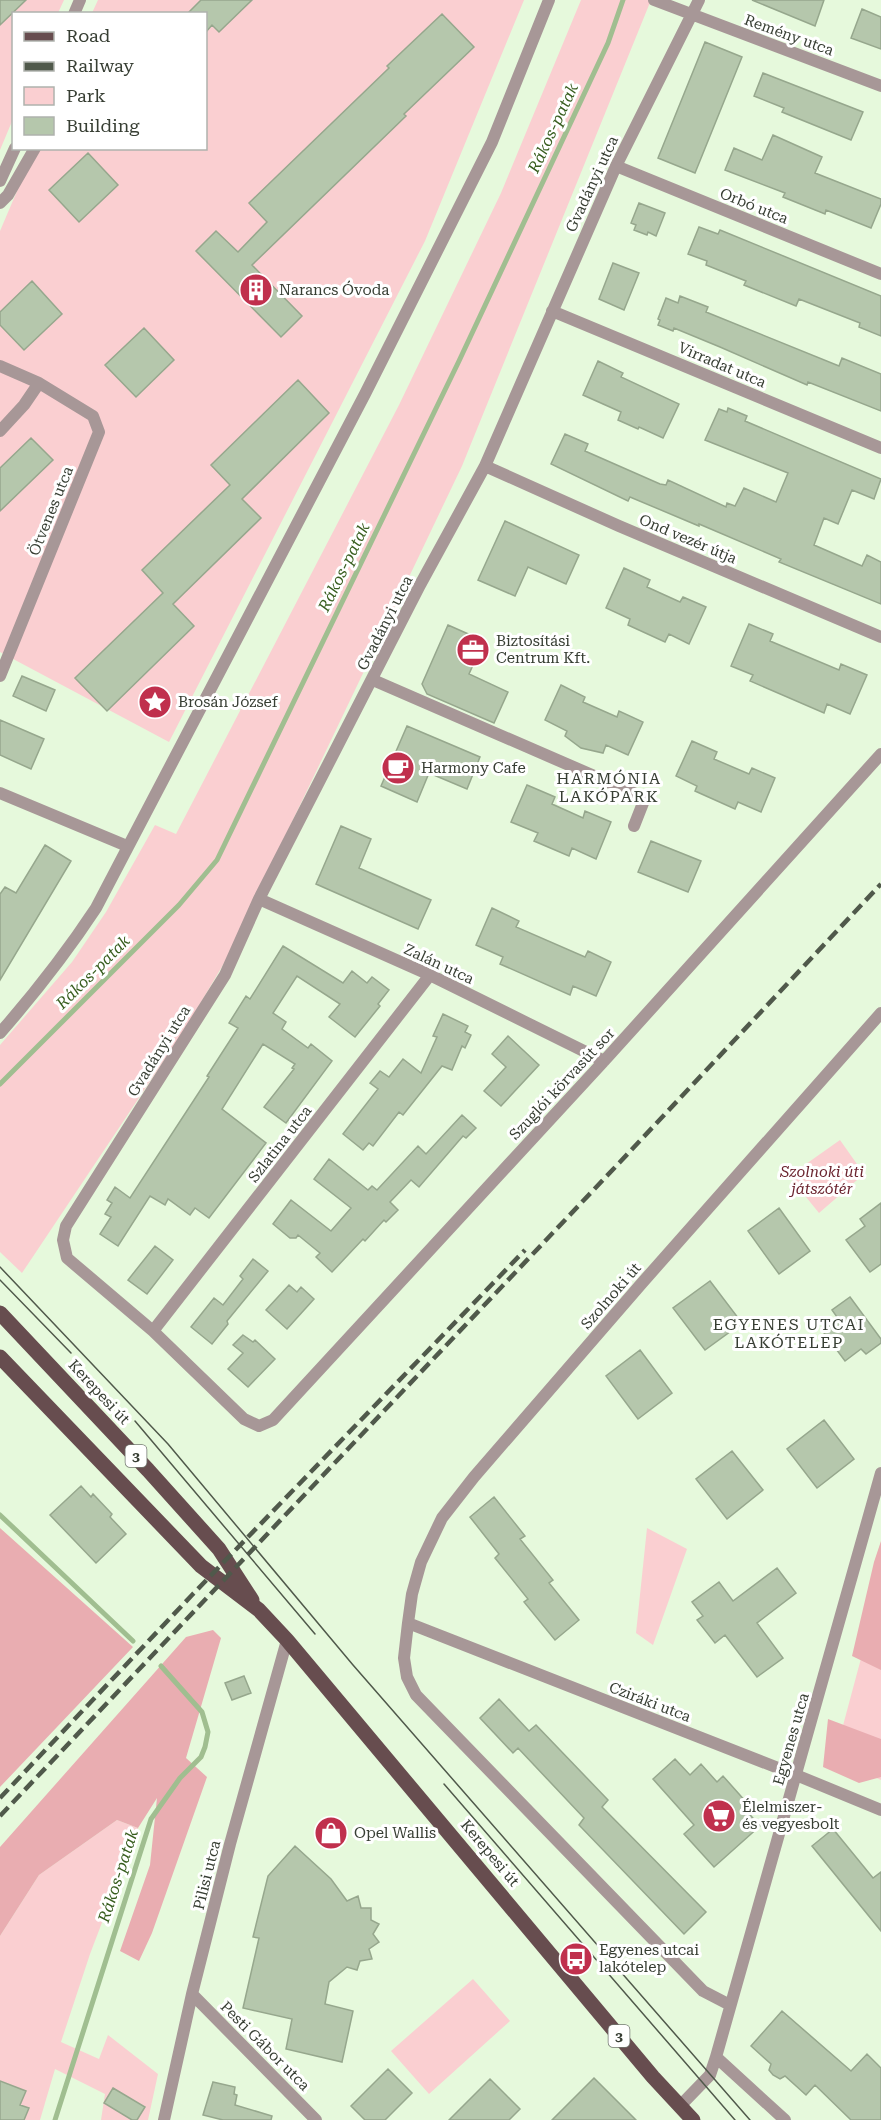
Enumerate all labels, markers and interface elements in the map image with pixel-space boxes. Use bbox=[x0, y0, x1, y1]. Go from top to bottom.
street label: Remény utca bbox=[742, 10, 836, 60]
legend bbox=[12, 12, 207, 150]
text: Road bbox=[66, 25, 111, 46]
text: Railway bbox=[66, 55, 134, 76]
water label: Rákos-patak bbox=[524, 80, 582, 177]
text: Park bbox=[66, 85, 106, 106]
text: Building bbox=[66, 115, 140, 136]
street label: Gvadányi utca bbox=[562, 133, 622, 235]
street label: Orbó utca bbox=[717, 184, 791, 228]
building icon: Narancs Óvoda bbox=[238, 272, 274, 308]
place label: Narancs Óvoda bbox=[279, 280, 389, 299]
street label: Virradat utca bbox=[675, 338, 769, 392]
street label: Ötvenes utca bbox=[25, 464, 77, 558]
street label: Ond vezér útja bbox=[636, 510, 740, 568]
water label: Rákos-patak bbox=[314, 519, 374, 615]
street label: Gvadányi utca bbox=[353, 573, 417, 673]
office icon: Biztosítási Centrum Kft. bbox=[455, 632, 491, 668]
place label: Biztosítási Centrum Kft. bbox=[496, 632, 590, 667]
place icon: Brosán József bbox=[137, 684, 173, 720]
place label: Brosán József bbox=[178, 693, 279, 711]
cafe icon: Harmony Cafe bbox=[380, 750, 416, 786]
place label: Harmony Cafe bbox=[421, 759, 526, 777]
district label: HARMÓNIA LAKÓPARK bbox=[556, 769, 662, 806]
water label: Rákos-patak bbox=[51, 931, 134, 1014]
street label: Zalán utca bbox=[401, 940, 477, 988]
street label: Gvadányi utca bbox=[124, 1002, 194, 1100]
street label: Szuglói körvasút sor bbox=[506, 1024, 618, 1144]
street label: Szlatina utca bbox=[244, 1102, 316, 1186]
park label: Szolnoki úti játszótér bbox=[779, 1163, 864, 1198]
street label: Szolnoki út bbox=[577, 1259, 645, 1333]
district label: EGYENES UTCAI LAKÓTELEP bbox=[713, 1315, 865, 1352]
street label: Kerepesi út bbox=[65, 1356, 134, 1428]
road number: 3 bbox=[126, 1445, 146, 1467]
street label: Cziráki utca bbox=[607, 1678, 693, 1726]
street label: Egyenes utca bbox=[769, 1691, 813, 1787]
supermarket icon: Élelmiszer- és vegyesbolt bbox=[701, 1798, 737, 1834]
place label: Élelmiszer- és vegyesbolt bbox=[742, 1798, 840, 1833]
shop icon: Opel Wallis bbox=[313, 1815, 349, 1851]
street label: Kerepesi út bbox=[457, 1816, 523, 1890]
place label: Opel Wallis bbox=[354, 1824, 436, 1842]
water label: Rákos-patak bbox=[94, 1827, 142, 1926]
street label: Pilisi utca bbox=[190, 1838, 224, 1912]
bus stop icon: Egyenes utcai lakótelep bbox=[558, 1941, 594, 1977]
place label: Egyenes utcai lakótelep bbox=[599, 1941, 699, 1976]
street label: Pesti Gábor utca bbox=[217, 1998, 313, 2094]
road number: 3 bbox=[608, 2025, 630, 2047]

